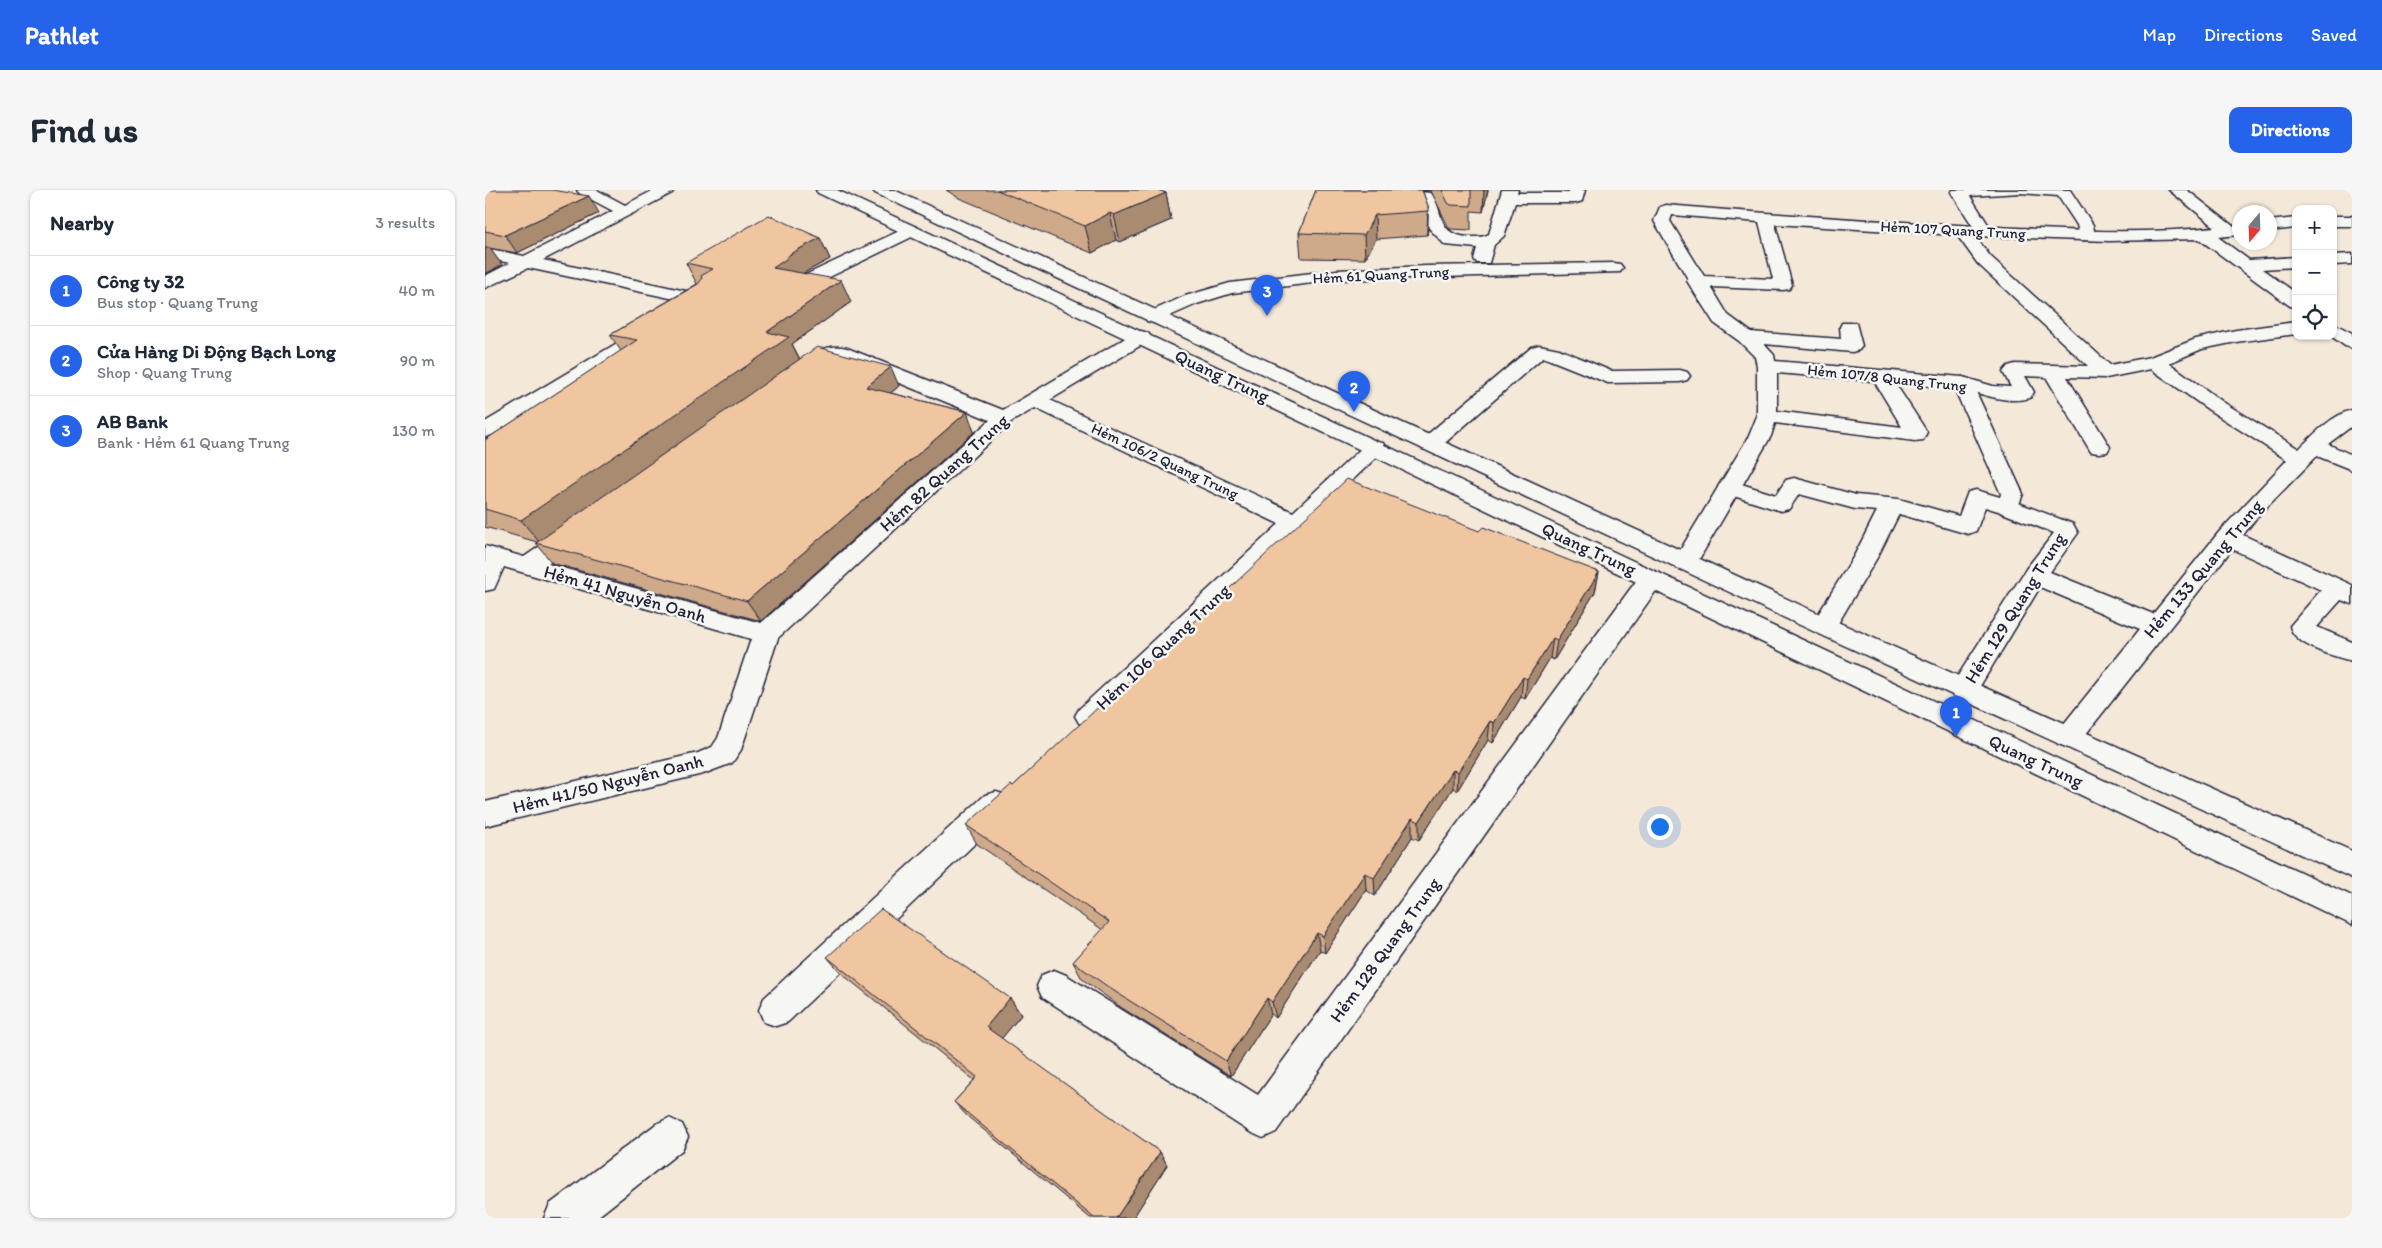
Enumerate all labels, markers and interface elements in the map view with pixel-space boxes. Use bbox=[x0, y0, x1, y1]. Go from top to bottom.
text: Pathlet bbox=[25, 21, 99, 50]
text: Map bbox=[2143, 24, 2176, 46]
text: Directions bbox=[2204, 24, 2283, 46]
text: Saved bbox=[2311, 24, 2357, 46]
button: Directions bbox=[2229, 107, 2352, 153]
text: Find us bbox=[30, 109, 138, 151]
north arrow bbox=[2232, 205, 2277, 250]
map controls bbox=[2292, 205, 2337, 340]
button: + bbox=[2292, 205, 2337, 250]
text: Nearby bbox=[50, 210, 114, 235]
text: 3 results bbox=[375, 213, 435, 232]
street label: Hẻm 107 Quang Trung bbox=[1880, 217, 2026, 243]
button: − bbox=[2292, 250, 2337, 295]
street label: Hẻm 61 Quang Trung bbox=[1312, 262, 1450, 288]
text: Công ty 32 bbox=[97, 270, 184, 293]
pin: 3 bbox=[1251, 275, 1283, 316]
text: 1 bbox=[62, 281, 70, 300]
text: 40 m bbox=[398, 281, 435, 300]
text: Bus stop · Quang Trung bbox=[97, 293, 258, 312]
button: locate bbox=[2292, 295, 2337, 340]
text: Cửa Hàng Di Động Bạch Long bbox=[97, 340, 336, 363]
street label: Quang Trung bbox=[1171, 345, 1274, 408]
text: 2 bbox=[62, 351, 70, 370]
text: 90 m bbox=[400, 351, 435, 370]
street label: Hẻm 107/8 Quang Trung bbox=[1807, 361, 1968, 395]
text: Shop · Quang Trung bbox=[97, 363, 232, 382]
pin: 2 bbox=[1338, 371, 1370, 412]
street label: Hẻm 82 Quang Trung bbox=[875, 409, 1013, 537]
text: AB Bank bbox=[97, 410, 168, 433]
street label: Hẻm 106/2 Quang Trung bbox=[1089, 419, 1242, 503]
text: 3 bbox=[62, 421, 70, 440]
text: 130 m bbox=[392, 421, 435, 440]
text: Bank · Hẻm 61 Quang Trung bbox=[97, 433, 290, 452]
street label: Hẻm 133 Quang Trung bbox=[2139, 495, 2268, 643]
street label: Quang Trung bbox=[1538, 518, 1641, 581]
street label: Hẻm 129 Quang Trung bbox=[1960, 528, 2071, 687]
street label: Hẻm 41 Nguyễn Oanh bbox=[541, 560, 709, 628]
street label: Hẻm 106 Quang Trung bbox=[1091, 579, 1235, 715]
pin: 1 bbox=[1940, 696, 1972, 737]
street label: Quang Trung bbox=[1985, 730, 2088, 793]
street label: Hẻm 41/50 Nguyễn Oanh bbox=[510, 750, 706, 818]
your location bbox=[1647, 814, 1673, 840]
street label: Hẻm 128 Quang Trung bbox=[1325, 873, 1445, 1027]

